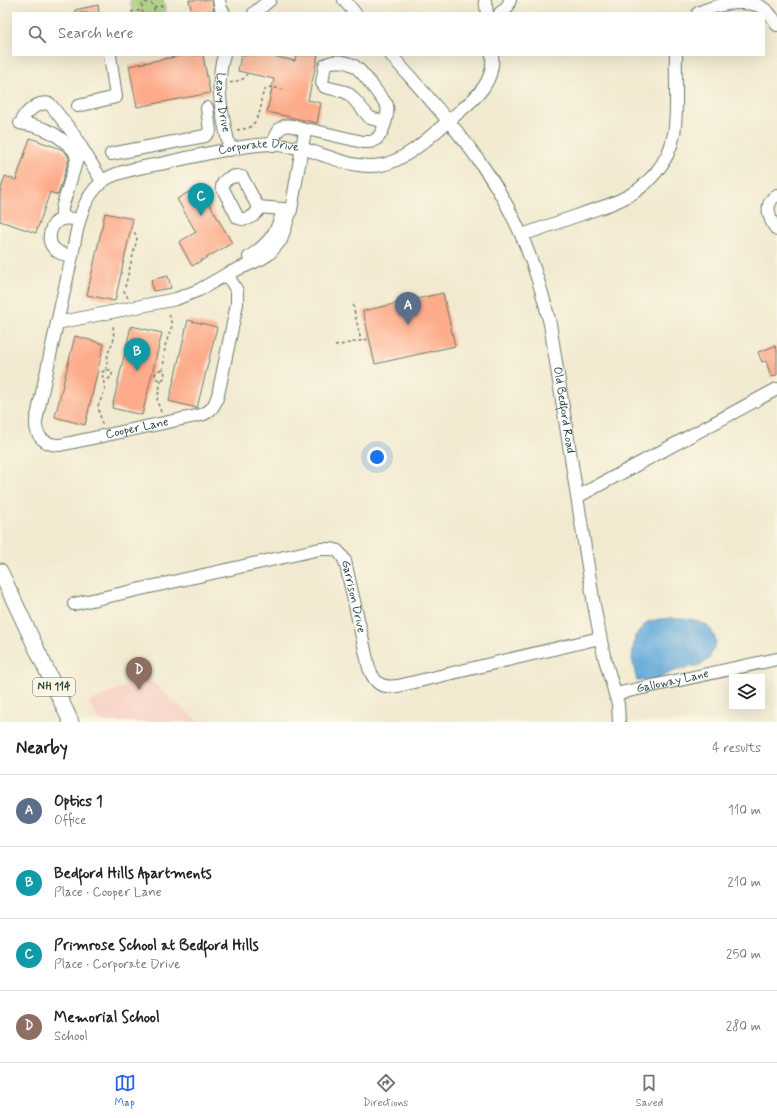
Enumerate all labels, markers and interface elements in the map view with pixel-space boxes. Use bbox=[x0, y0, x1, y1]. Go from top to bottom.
search box bbox=[12, 12, 765, 56]
icon: search bbox=[26, 23, 48, 45]
text: Search here bbox=[58, 24, 134, 44]
street label: Leavy Drive bbox=[212, 72, 234, 134]
street label: Corporate Drive bbox=[217, 136, 301, 159]
pin: C bbox=[188, 183, 214, 216]
pin: A bbox=[395, 292, 421, 325]
pin: B bbox=[124, 338, 150, 371]
street label: Old Bedford Road bbox=[549, 366, 578, 455]
street label: Cooper Lane bbox=[104, 414, 170, 443]
your location bbox=[367, 447, 387, 467]
street label: Garrison Drive bbox=[337, 559, 369, 635]
pin: D bbox=[126, 657, 152, 690]
street label: Galloway Lane bbox=[635, 666, 710, 697]
map controls bbox=[729, 674, 765, 710]
button: layers bbox=[729, 674, 765, 710]
road number: NH 114 bbox=[33, 678, 75, 696]
text: Nearby bbox=[16, 737, 68, 759]
text: 4 results bbox=[712, 740, 761, 757]
text: Optics 1 bbox=[54, 792, 103, 812]
text: A bbox=[25, 802, 33, 819]
text: 110 m bbox=[728, 802, 761, 819]
text: Office bbox=[54, 812, 86, 829]
text: Bedford Hills Apartments bbox=[54, 864, 212, 884]
text: B bbox=[25, 874, 33, 891]
text: 210 m bbox=[727, 874, 761, 891]
text: Place · Cooper Lane bbox=[54, 884, 162, 901]
text: Primrose School at Bedford Hills bbox=[54, 936, 259, 956]
text: C bbox=[24, 946, 34, 963]
text: 250 m bbox=[726, 946, 761, 963]
text: Place · Corporate Drive bbox=[54, 956, 180, 973]
text: Memorial School bbox=[54, 1008, 160, 1028]
text: D bbox=[25, 1018, 33, 1035]
text: 280 m bbox=[726, 1018, 761, 1035]
text: School bbox=[54, 1028, 88, 1045]
tab: Map bbox=[114, 1072, 136, 1110]
tab: Directions bbox=[363, 1072, 408, 1110]
tab: Saved bbox=[636, 1072, 663, 1110]

